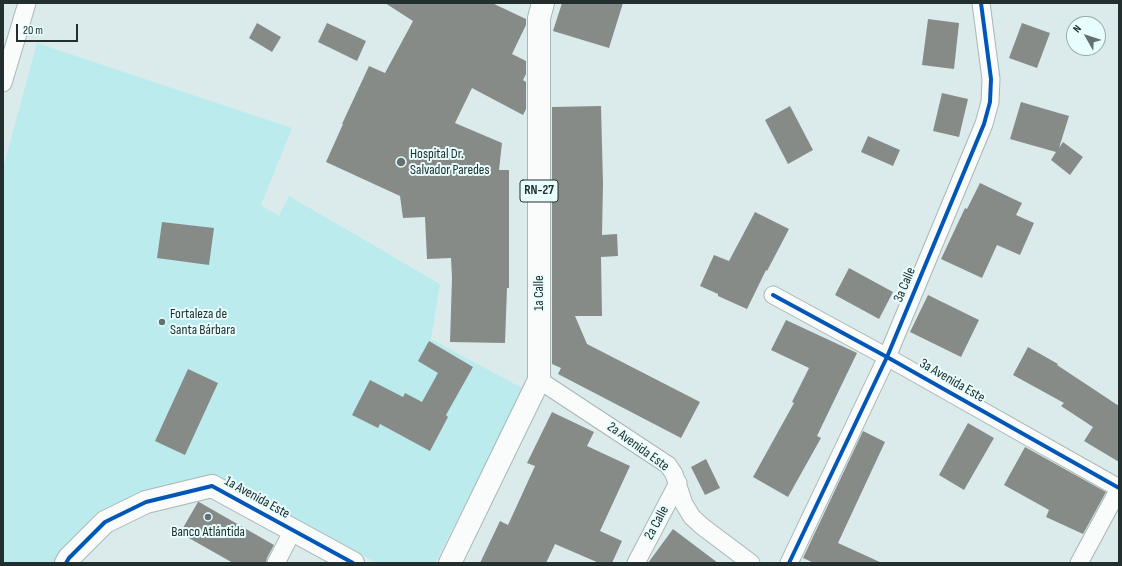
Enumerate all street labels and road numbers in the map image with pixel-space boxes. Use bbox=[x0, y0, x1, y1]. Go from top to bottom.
road number: RN-27 bbox=[520, 180, 558, 202]
street label: 3a Calle bbox=[890, 265, 920, 305]
street label: 1a Calle bbox=[531, 275, 547, 311]
street label: 3a Avenida Este bbox=[916, 356, 988, 406]
street label: 2a Avenida Este bbox=[604, 419, 672, 475]
street label: 1a Avenida Este bbox=[221, 473, 293, 523]
street label: 2a Calle bbox=[641, 503, 673, 543]

